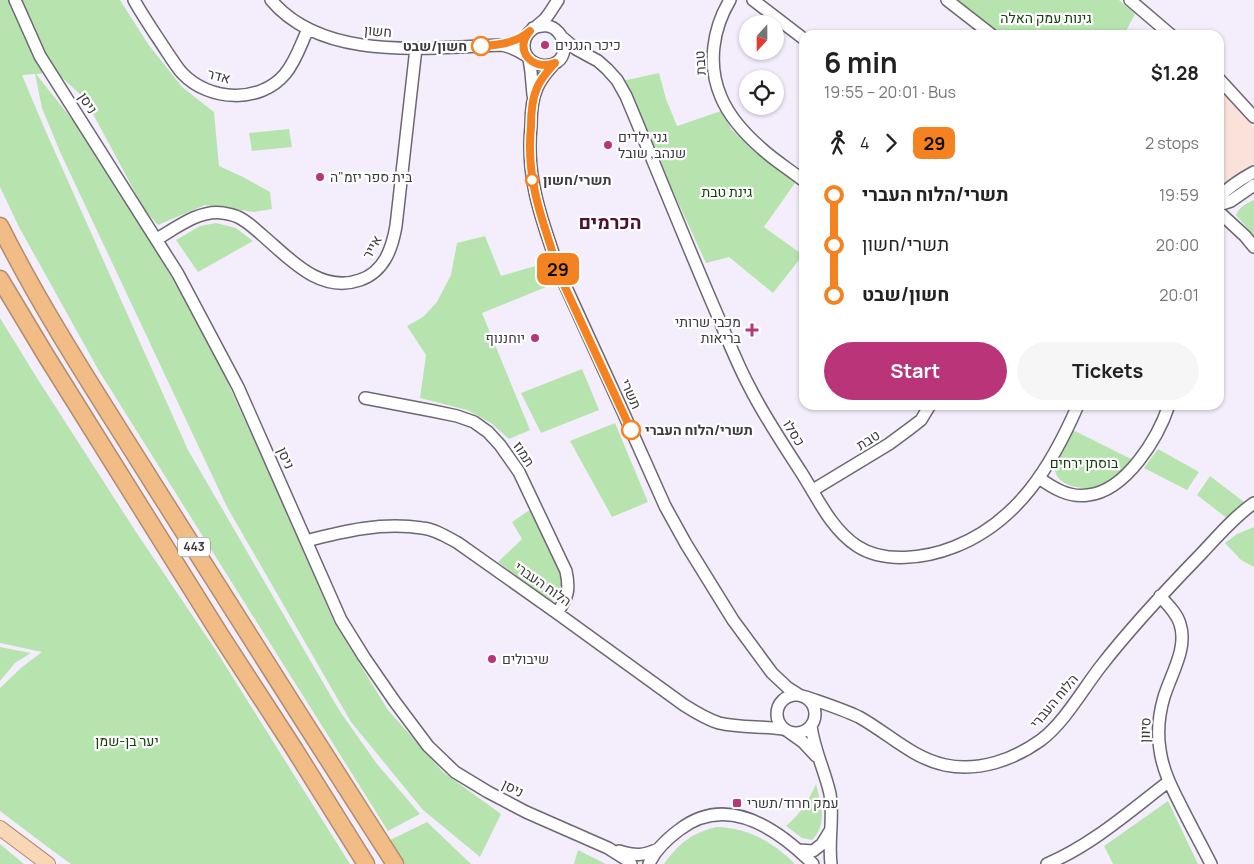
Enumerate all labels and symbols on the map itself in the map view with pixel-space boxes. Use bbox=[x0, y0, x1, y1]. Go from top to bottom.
park label: גינות עמק האלה bbox=[1000, 8, 1092, 27]
north arrow bbox=[739, 15, 784, 60]
street label: חשון bbox=[363, 20, 393, 41]
place label: כיכר הנגנים bbox=[555, 35, 621, 54]
place label: חשון/שבט bbox=[403, 36, 467, 55]
marker: חשון/שבט bbox=[471, 36, 491, 56]
marker: כיכר הנגנים bbox=[539, 39, 551, 51]
street label: טבת bbox=[689, 50, 710, 76]
street label: אדר bbox=[206, 63, 233, 88]
street label: ניסן bbox=[74, 88, 102, 117]
place label: גני ילדים שנהב, שובל bbox=[618, 127, 686, 162]
marker: גני ילדים שנהב, שובל bbox=[602, 139, 614, 151]
place label: בית ספר יזמ"ה bbox=[330, 167, 413, 186]
place label: תשרי/חשון bbox=[543, 170, 612, 189]
marker: בית ספר יזמ"ה bbox=[314, 171, 326, 183]
marker: תשרי/חשון bbox=[525, 173, 539, 187]
park label: גינת טבת bbox=[701, 182, 753, 201]
district label: הכרמים bbox=[578, 209, 642, 235]
street label: אייר bbox=[357, 232, 386, 262]
line badge: 29 bbox=[536, 253, 580, 285]
place label: מכבי שרותי בריאות bbox=[675, 312, 742, 347]
marker: מכבי שרותי בריאות bbox=[745, 323, 759, 337]
place label: יוחננוף bbox=[486, 328, 525, 347]
marker: יוחננוף bbox=[529, 332, 541, 344]
street label: תשרי bbox=[616, 376, 646, 412]
street label: כסלו bbox=[779, 416, 810, 450]
marker: תשרי/הלוח העברי bbox=[621, 420, 641, 440]
place label: תשרי/הלוח העברי bbox=[645, 420, 753, 439]
street label: טבת bbox=[852, 425, 883, 454]
street label: תמוז bbox=[509, 437, 540, 470]
street label: ניסן bbox=[273, 444, 300, 472]
park label: בוסתן ירחים bbox=[1050, 453, 1119, 472]
road number: 443 bbox=[178, 538, 210, 556]
street label: הלוח העברי bbox=[511, 557, 576, 610]
place label: שיבולים bbox=[502, 649, 549, 668]
marker: שיבולים bbox=[486, 653, 498, 665]
street label: הלוח העברי bbox=[1025, 669, 1082, 732]
street label: סיוון bbox=[1135, 717, 1154, 743]
park label: יער בן-שמן bbox=[95, 731, 159, 750]
street label: ניסן bbox=[499, 774, 527, 801]
place label: עמק חרוד/תשרי bbox=[747, 793, 839, 812]
marker: עמק חרוד/תשרי bbox=[731, 797, 743, 809]

